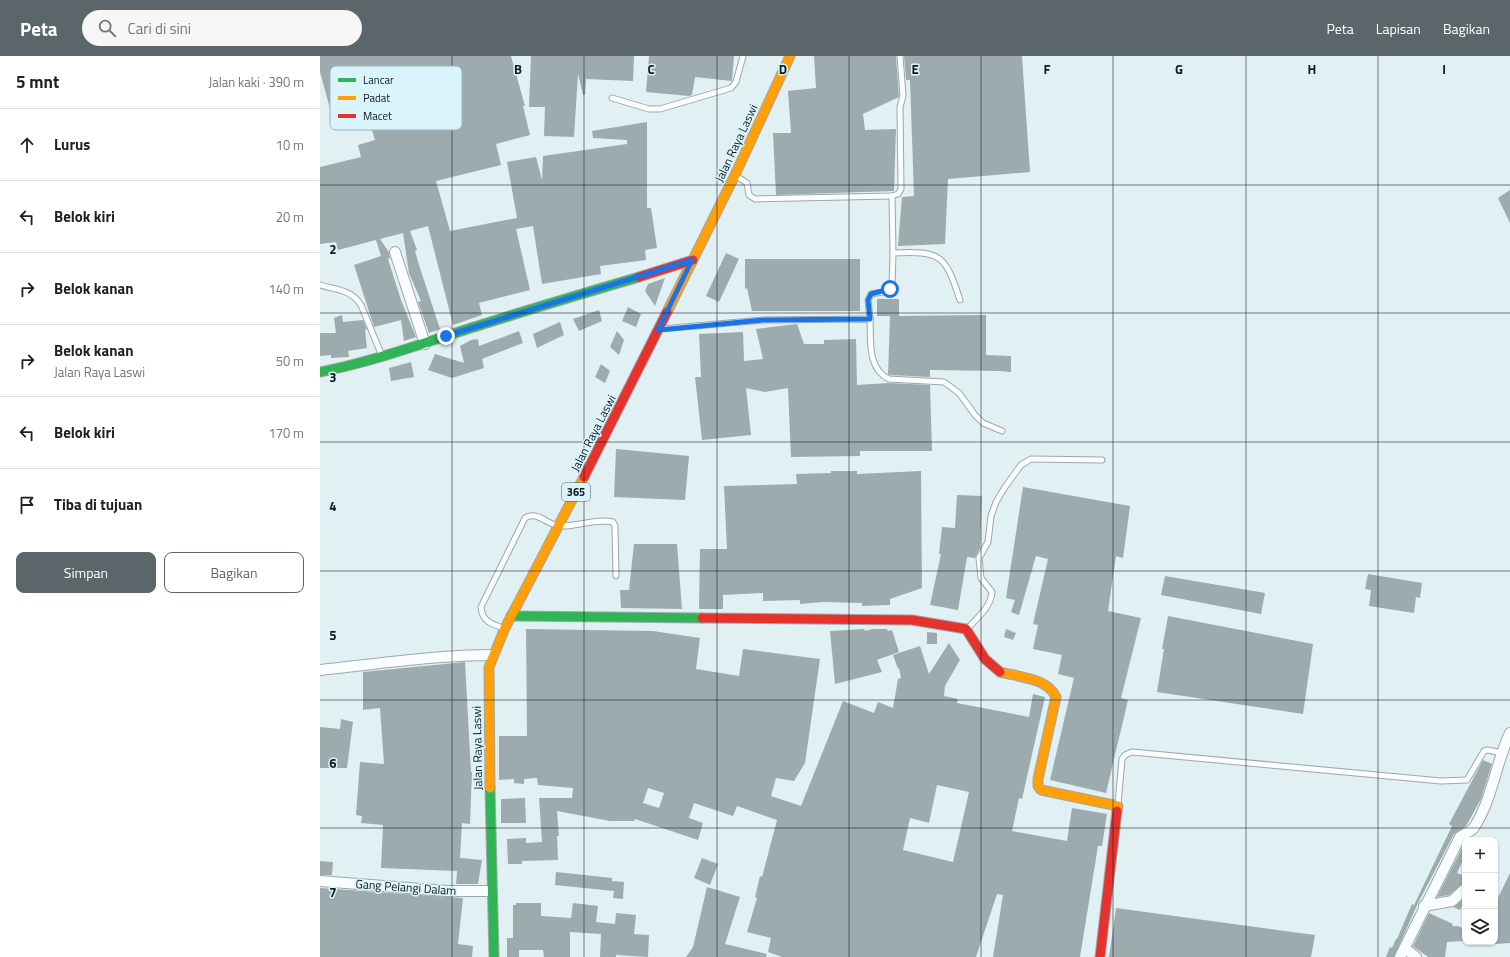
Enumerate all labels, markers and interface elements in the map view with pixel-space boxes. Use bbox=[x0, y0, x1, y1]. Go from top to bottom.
search box bbox=[82, 10, 362, 46]
text: Peta bbox=[20, 14, 58, 43]
icon: search bbox=[96, 17, 118, 39]
text: Cari di sini bbox=[128, 17, 191, 40]
text: Peta bbox=[1326, 18, 1354, 39]
text: Lapisan bbox=[1376, 18, 1421, 39]
text: Bagikan bbox=[1443, 18, 1490, 39]
text: B bbox=[514, 59, 522, 79]
text: C bbox=[647, 59, 655, 79]
text: D bbox=[779, 59, 787, 79]
text: E bbox=[911, 59, 919, 79]
text: F bbox=[1044, 59, 1051, 79]
text: G bbox=[1175, 59, 1183, 79]
text: H bbox=[1308, 59, 1316, 79]
text: I bbox=[1442, 59, 1446, 79]
legend bbox=[330, 66, 462, 130]
text: 5 mnt bbox=[16, 69, 59, 95]
text: Jalan kaki · 390 m bbox=[208, 72, 304, 92]
text: Lancar bbox=[363, 72, 394, 88]
text: Padat bbox=[363, 90, 390, 106]
street label: Jalan Raya Laswi bbox=[710, 101, 762, 185]
text: Macet bbox=[363, 108, 392, 124]
text: Lurus bbox=[54, 133, 90, 156]
icon: ahead bbox=[16, 134, 38, 156]
text: 10 m bbox=[276, 135, 304, 155]
text: Belok kiri bbox=[54, 205, 115, 228]
icon: left bbox=[16, 206, 38, 228]
text: 20 m bbox=[276, 207, 304, 227]
text: 2 bbox=[329, 239, 337, 259]
text: Belok kanan bbox=[54, 277, 134, 300]
icon: right bbox=[16, 278, 38, 300]
text: 140 m bbox=[268, 279, 304, 299]
route start bbox=[881, 280, 899, 298]
route end bbox=[437, 327, 455, 345]
text: Belok kanan bbox=[54, 339, 134, 362]
icon: right bbox=[16, 350, 38, 372]
text: 50 m bbox=[276, 351, 304, 371]
text: Jalan Raya Laswi bbox=[54, 362, 145, 382]
text: 3 bbox=[329, 367, 337, 387]
street label: Jalan Raya Laswi bbox=[565, 391, 621, 475]
text: Belok kiri bbox=[54, 421, 115, 444]
icon: left bbox=[16, 422, 38, 444]
text: 170 m bbox=[268, 423, 304, 443]
road number: 365 bbox=[562, 483, 590, 501]
text: Tiba di tujuan bbox=[54, 493, 142, 516]
icon: arrive bbox=[16, 494, 38, 516]
text: 4 bbox=[329, 496, 337, 516]
button: Simpan bbox=[16, 552, 156, 593]
button: Bagikan bbox=[164, 552, 304, 593]
text: 5 bbox=[329, 625, 337, 645]
street label: Jalan Raya Laswi bbox=[467, 706, 487, 790]
text: 6 bbox=[329, 753, 337, 773]
map controls bbox=[1462, 837, 1498, 945]
button: + bbox=[1462, 837, 1498, 873]
button: − bbox=[1462, 873, 1498, 909]
street label: Gang Pelangi Dalam bbox=[355, 874, 457, 900]
text: 7 bbox=[329, 882, 337, 902]
button: layers bbox=[1462, 909, 1498, 945]

